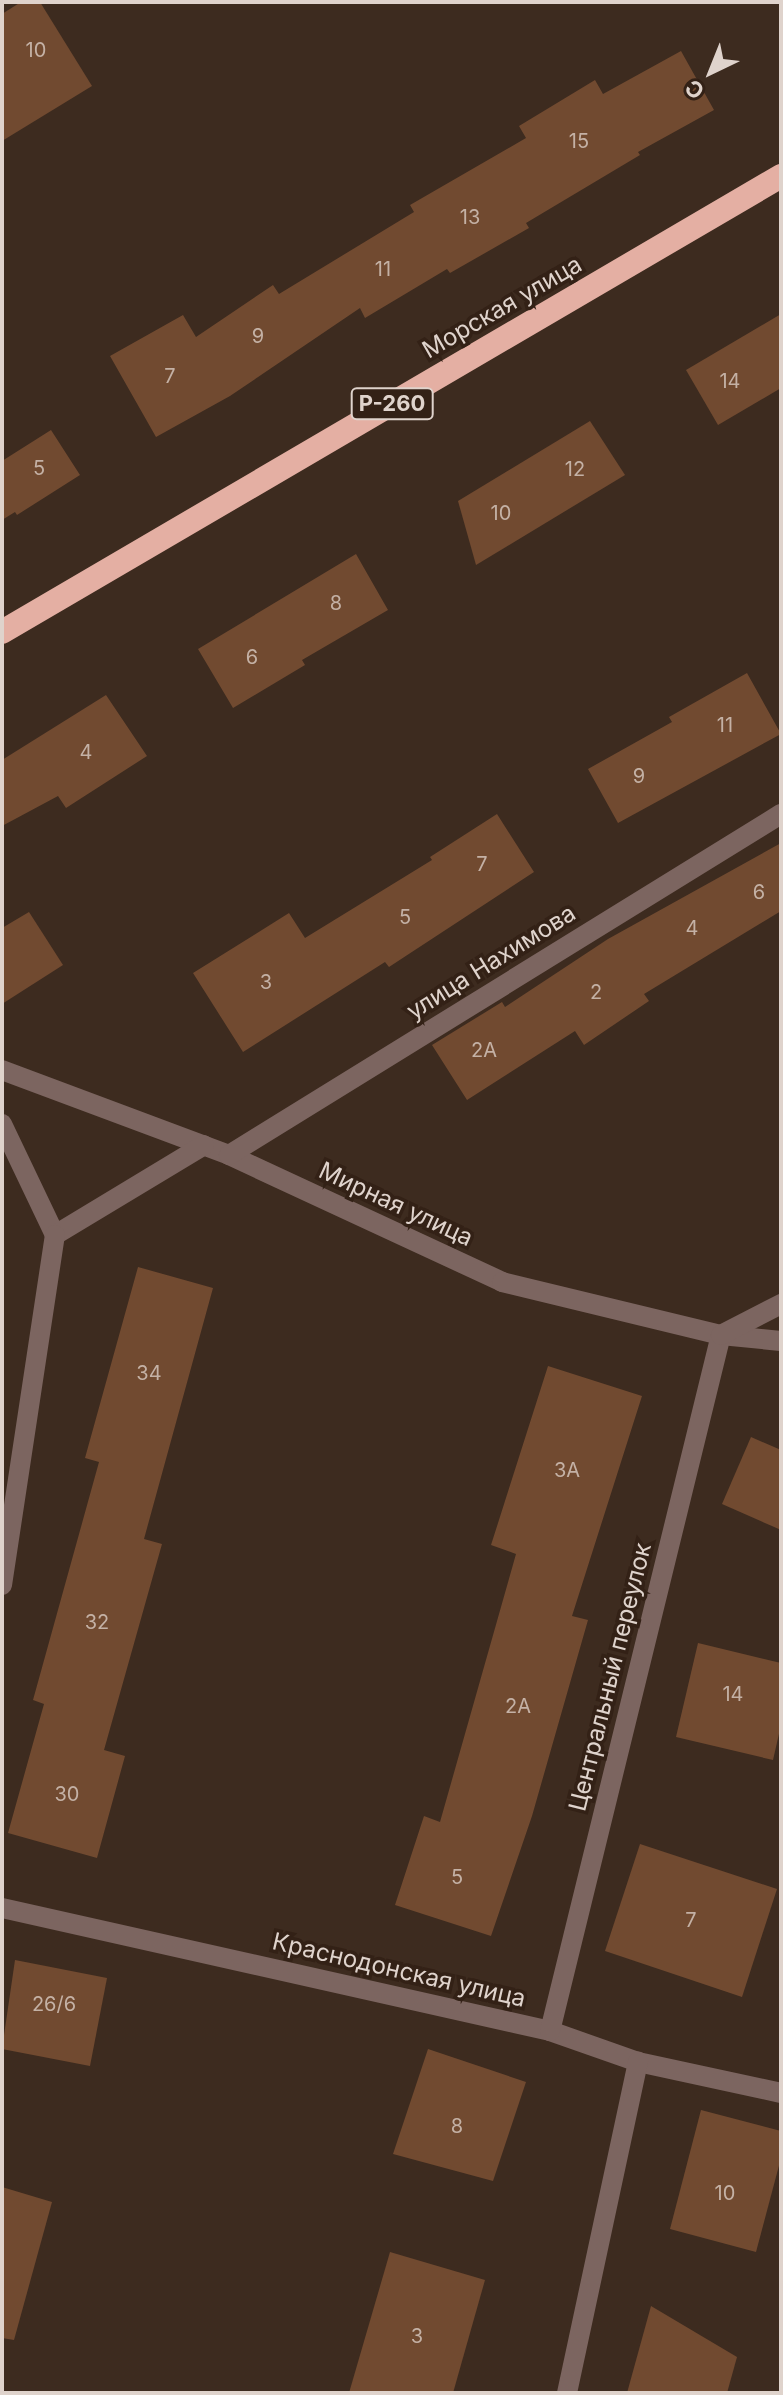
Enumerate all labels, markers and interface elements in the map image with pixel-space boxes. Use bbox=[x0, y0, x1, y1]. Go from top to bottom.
north arrow bbox=[671, 32, 751, 112]
house number: 10 bbox=[26, 38, 46, 62]
text: С bbox=[680, 74, 709, 105]
house number: 15 bbox=[569, 129, 589, 153]
house number: 13 bbox=[460, 205, 480, 229]
street label: Морская улица bbox=[417, 250, 587, 364]
house number: 11 bbox=[375, 257, 391, 281]
house number: 9 bbox=[252, 324, 264, 348]
house number: 7 bbox=[164, 364, 176, 388]
house number: 14 bbox=[719, 369, 741, 393]
road number: Р-260 bbox=[350, 386, 434, 422]
house number: 5 bbox=[33, 456, 45, 480]
house number: 12 bbox=[565, 457, 585, 481]
house number: 10 bbox=[491, 501, 511, 525]
house number: 8 bbox=[330, 591, 342, 615]
house number: 6 bbox=[246, 645, 258, 669]
house number: 11 bbox=[717, 713, 733, 737]
house number: 4 bbox=[80, 740, 92, 764]
house number: 9 bbox=[633, 764, 645, 788]
house number: 7 bbox=[476, 852, 488, 876]
house number: 6 bbox=[753, 880, 765, 904]
street label: улица Нахимова bbox=[401, 899, 581, 1025]
house number: 5 bbox=[399, 905, 411, 929]
house number: 4 bbox=[686, 916, 698, 940]
house number: 3 bbox=[260, 970, 272, 994]
house number: 2 bbox=[590, 980, 602, 1004]
house number: 2А bbox=[471, 1038, 497, 1062]
street label: Мирная улица bbox=[314, 1156, 478, 1252]
house number: 34 bbox=[136, 1361, 162, 1385]
house number: 3А bbox=[554, 1458, 580, 1482]
street label: Центральный переулок bbox=[563, 1540, 657, 1814]
house number: 32 bbox=[85, 1610, 109, 1634]
house number: 14 bbox=[722, 1682, 744, 1706]
house number: 2А bbox=[505, 1694, 531, 1718]
house number: 30 bbox=[55, 1782, 79, 1806]
house number: 5 bbox=[451, 1865, 463, 1889]
house number: 7 bbox=[685, 1908, 697, 1932]
street label: Краснодонская улица bbox=[270, 1927, 528, 2013]
house number: 26/6 bbox=[32, 1992, 76, 2016]
house number: 8 bbox=[451, 2114, 463, 2138]
house number: 10 bbox=[715, 2181, 735, 2205]
house number: 3 bbox=[411, 2324, 423, 2348]

